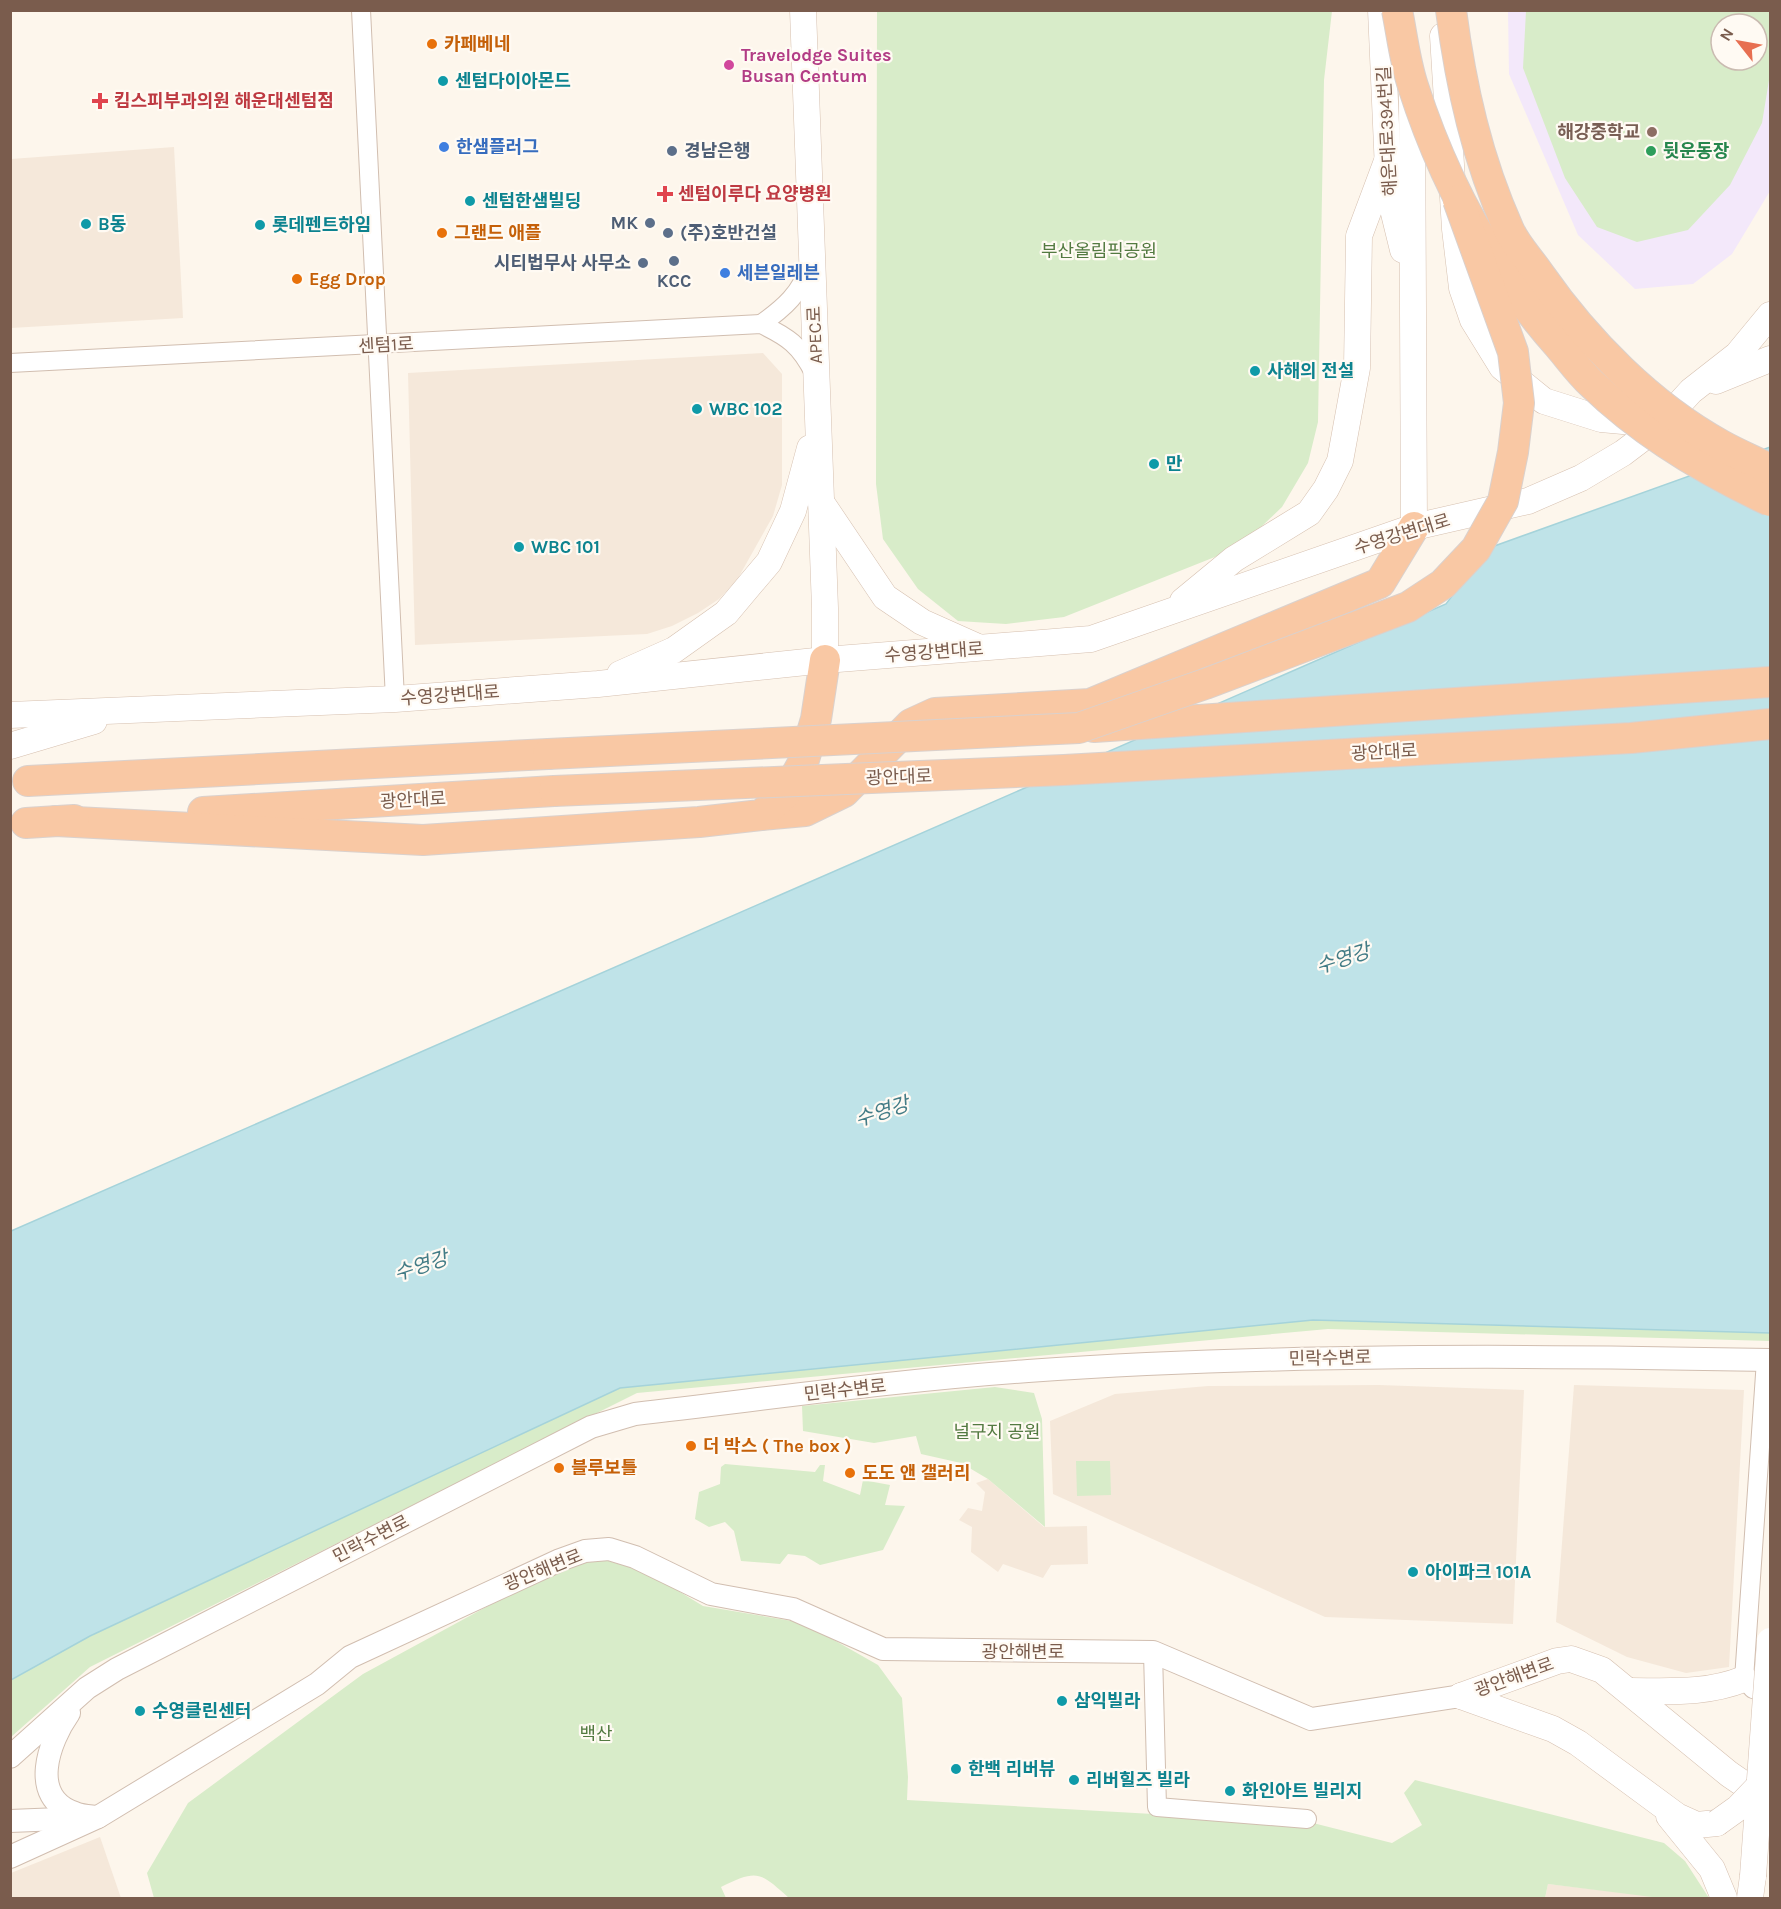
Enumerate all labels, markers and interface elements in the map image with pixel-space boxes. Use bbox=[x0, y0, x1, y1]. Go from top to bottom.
north arrow bbox=[1709, 12, 1769, 72]
text: N bbox=[1715, 25, 1738, 44]
place label: 카페베네 bbox=[444, 33, 510, 55]
marker: 카페베네 bbox=[425, 37, 439, 51]
place label: Travelodge Suites Busan Centum bbox=[741, 44, 892, 87]
marker: Travelodge Suites Busan Centum bbox=[722, 58, 736, 72]
street label: 해운대로394번길 bbox=[1373, 65, 1401, 197]
place label: 센텀다이아몬드 bbox=[455, 70, 571, 92]
marker: 센텀다이아몬드 bbox=[436, 74, 450, 88]
place label: 킴스피부과의원 해운대센텀점 bbox=[114, 90, 334, 112]
marker: 킴스피부과의원 해운대센텀점 bbox=[91, 92, 109, 110]
place label: 해강중학교 bbox=[1557, 121, 1640, 143]
marker: 해강중학교 bbox=[1645, 125, 1659, 139]
place label: 한샘플러그 bbox=[456, 136, 539, 158]
marker: 한샘플러그 bbox=[437, 140, 451, 154]
place label: 경남은행 bbox=[684, 140, 750, 162]
place label: 뒷운동장 bbox=[1663, 140, 1730, 162]
marker: 경남은행 bbox=[665, 144, 679, 158]
marker: 뒷운동장 bbox=[1644, 144, 1658, 158]
place label: 센텀이루다 요양병원 bbox=[678, 183, 832, 205]
marker: 센텀이루다 요양병원 bbox=[656, 185, 674, 203]
place label: 센텀한샘빌딩 bbox=[482, 190, 581, 212]
marker: 센텀한샘빌딩 bbox=[463, 194, 477, 208]
place label: MK bbox=[610, 212, 638, 234]
place label: B동 bbox=[98, 213, 126, 235]
place label: 롯데펜트하임 bbox=[272, 214, 371, 236]
marker: MK bbox=[643, 216, 657, 230]
marker: B동 bbox=[79, 217, 93, 231]
marker: 롯데펜트하임 bbox=[253, 218, 267, 232]
place label: 그랜드 애플 bbox=[454, 222, 541, 244]
place label: (주)호반건설 bbox=[680, 222, 777, 244]
marker: 그랜드 애플 bbox=[435, 226, 449, 240]
marker: (주)호반건설 bbox=[661, 226, 675, 240]
park label: 부산올림픽공원 bbox=[1041, 240, 1157, 262]
place label: 시티법무사 사무소 bbox=[494, 252, 631, 274]
marker: KCC bbox=[667, 254, 681, 268]
marker: 시티법무사 사무소 bbox=[636, 256, 650, 270]
place label: 세븐일레븐 bbox=[737, 262, 820, 284]
marker: 세븐일레븐 bbox=[718, 266, 732, 280]
place label: Egg Drop bbox=[309, 268, 386, 290]
place label: KCC bbox=[657, 270, 691, 292]
marker: Egg Drop bbox=[290, 272, 304, 286]
street label: APEC로 bbox=[803, 306, 827, 364]
street label: 센텀1로 bbox=[358, 333, 414, 357]
place label: 사해의 전설 bbox=[1267, 360, 1354, 382]
marker: 사해의 전설 bbox=[1248, 364, 1262, 378]
place label: WBC 102 bbox=[709, 398, 782, 420]
marker: WBC 102 bbox=[690, 402, 704, 416]
place label: 만 bbox=[1166, 453, 1183, 475]
marker: 만 bbox=[1147, 457, 1161, 471]
street label: 수영강변대로 bbox=[1351, 509, 1453, 559]
place label: WBC 101 bbox=[531, 536, 600, 558]
marker: WBC 101 bbox=[512, 540, 526, 554]
street label: 수영강변대로 bbox=[884, 638, 984, 666]
street label: 수영강변대로 bbox=[400, 681, 500, 709]
street label: 광안대로 bbox=[1350, 739, 1418, 765]
street label: 광안대로 bbox=[866, 765, 932, 789]
street label: 광안대로 bbox=[379, 787, 447, 813]
water label: 수영강 bbox=[1313, 939, 1375, 978]
water label: 수영강 bbox=[852, 1092, 914, 1131]
water label: 수영강 bbox=[391, 1246, 453, 1285]
street label: 민락수변로 bbox=[1288, 1346, 1372, 1370]
street label: 민락수변로 bbox=[803, 1375, 887, 1405]
park label: 널구지 공원 bbox=[953, 1421, 1041, 1443]
place label: 더 박스 ( The box ) bbox=[703, 1435, 851, 1457]
marker: 더 박스 ( The box ) bbox=[684, 1439, 698, 1453]
place label: 블루보틀 bbox=[571, 1457, 637, 1479]
marker: 블루보틀 bbox=[552, 1461, 566, 1475]
place label: 도도 앤 갤러리 bbox=[862, 1462, 970, 1484]
marker: 도도 앤 갤러리 bbox=[843, 1466, 857, 1480]
street label: 민락수변로 bbox=[329, 1510, 413, 1568]
street label: 광안해변로 bbox=[500, 1544, 586, 1596]
place label: 아이파크 101A bbox=[1425, 1561, 1531, 1583]
marker: 아이파크 101A bbox=[1406, 1565, 1420, 1579]
street label: 광안해변로 bbox=[982, 1641, 1064, 1663]
street label: 광안해변로 bbox=[1471, 1653, 1557, 1701]
place label: 삼익빌라 bbox=[1074, 1690, 1141, 1712]
marker: 삼익빌라 bbox=[1055, 1694, 1069, 1708]
place label: 수영클린센터 bbox=[152, 1700, 251, 1722]
marker: 수영클린센터 bbox=[133, 1704, 147, 1718]
park label: 백산 bbox=[579, 1723, 613, 1745]
place label: 한백 리버뷰 bbox=[968, 1758, 1055, 1780]
marker: 한백 리버뷰 bbox=[949, 1762, 963, 1776]
place label: 리버힐즈 빌라 bbox=[1086, 1769, 1190, 1791]
marker: 리버힐즈 빌라 bbox=[1067, 1773, 1081, 1787]
place label: 화인아트 빌리지 bbox=[1242, 1780, 1362, 1802]
marker: 화인아트 빌리지 bbox=[1223, 1784, 1237, 1798]

